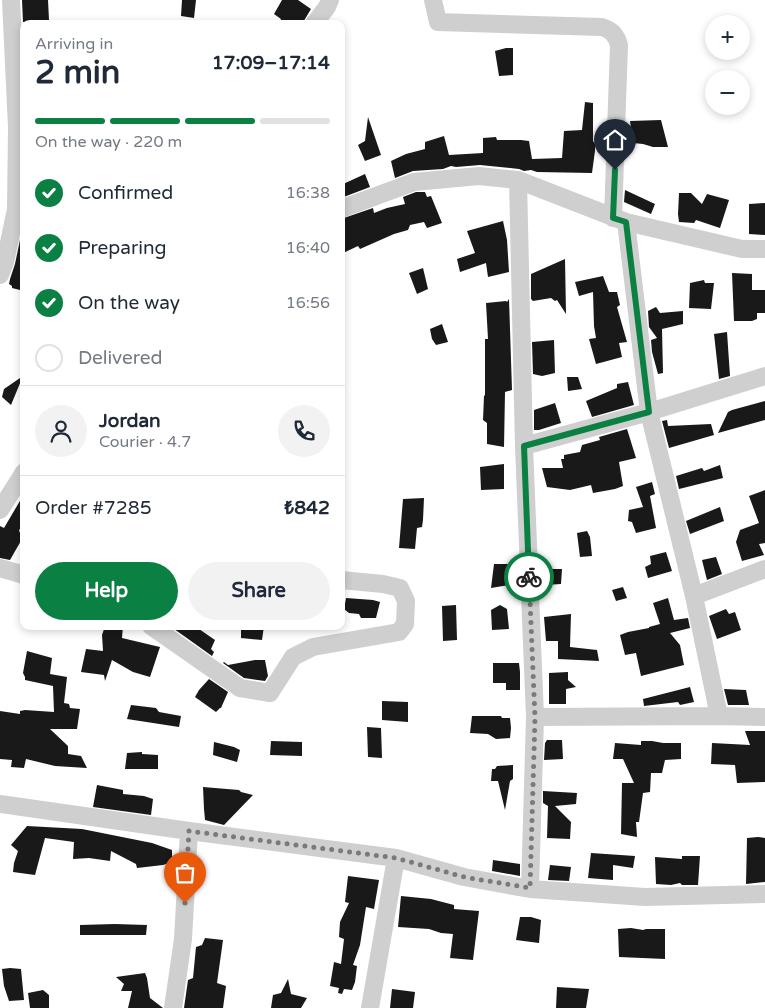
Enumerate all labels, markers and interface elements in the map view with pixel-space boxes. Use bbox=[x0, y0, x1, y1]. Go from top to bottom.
map controls bbox=[705, 15, 750, 115]
button: + bbox=[705, 15, 750, 60]
text: Arriving in bbox=[35, 34, 113, 54]
text: 17:09–17:14 bbox=[212, 52, 330, 74]
text: 2 min bbox=[35, 54, 120, 92]
button: − bbox=[705, 70, 750, 115]
pin bbox=[594, 119, 636, 170]
icon: home bbox=[601, 126, 629, 154]
text: On the way · 220 m bbox=[35, 132, 182, 152]
icon: check bbox=[35, 179, 63, 207]
text: Confirmed bbox=[78, 182, 173, 204]
text: 16:38 bbox=[286, 183, 330, 203]
icon: check bbox=[35, 234, 63, 262]
text: Preparing bbox=[78, 237, 167, 259]
text: 16:40 bbox=[286, 238, 330, 258]
icon: check bbox=[35, 289, 63, 317]
text: On the way bbox=[78, 292, 180, 314]
text: 16:56 bbox=[286, 293, 330, 313]
text: Delivered bbox=[78, 347, 163, 369]
button: person bbox=[35, 405, 87, 457]
button: phone bbox=[278, 405, 330, 457]
text: Jordan bbox=[99, 410, 161, 432]
text: Courier · 4.7 bbox=[99, 432, 191, 452]
text: Order #7285 bbox=[35, 497, 152, 519]
text: ₺842 bbox=[284, 497, 330, 519]
courier bbox=[504, 552, 554, 602]
button: Help bbox=[35, 562, 178, 620]
button: Share bbox=[188, 562, 330, 620]
icon: bike bbox=[515, 563, 543, 591]
pin bbox=[164, 852, 206, 903]
icon: bag bbox=[171, 859, 199, 887]

